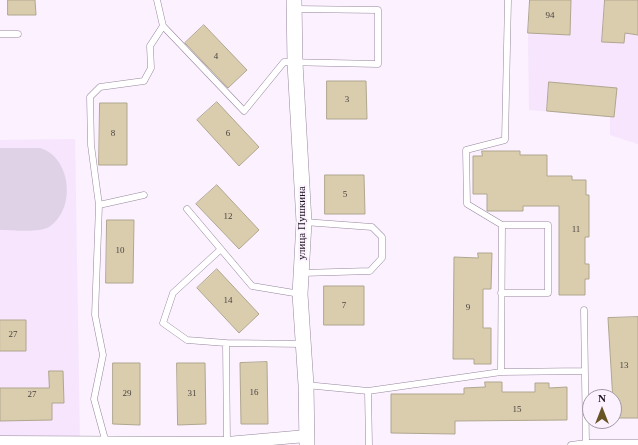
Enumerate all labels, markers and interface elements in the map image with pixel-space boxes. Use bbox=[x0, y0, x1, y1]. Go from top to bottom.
house number: 94 bbox=[546, 11, 554, 21]
house number: 4 bbox=[214, 52, 218, 62]
house number: 3 bbox=[345, 95, 349, 105]
house number: 8 bbox=[111, 129, 115, 139]
house number: 6 bbox=[226, 129, 230, 139]
street label: улица Пушкина bbox=[295, 186, 309, 260]
house number: 5 bbox=[343, 190, 347, 200]
house number: 12 bbox=[224, 212, 232, 222]
house number: 11 bbox=[572, 225, 580, 235]
house number: 10 bbox=[116, 246, 124, 256]
house number: 14 bbox=[224, 296, 232, 306]
house number: 7 bbox=[342, 301, 346, 311]
house number: 9 bbox=[466, 303, 470, 313]
house number: 27 bbox=[8, 330, 18, 340]
house number: 13 bbox=[620, 361, 628, 371]
house number: 16 bbox=[250, 388, 258, 398]
house number: 29 bbox=[122, 389, 132, 399]
house number: 31 bbox=[188, 389, 196, 399]
north arrow bbox=[582, 389, 622, 429]
house number: 27 bbox=[28, 390, 36, 400]
text: N bbox=[598, 392, 606, 404]
house number: 15 bbox=[512, 405, 522, 415]

